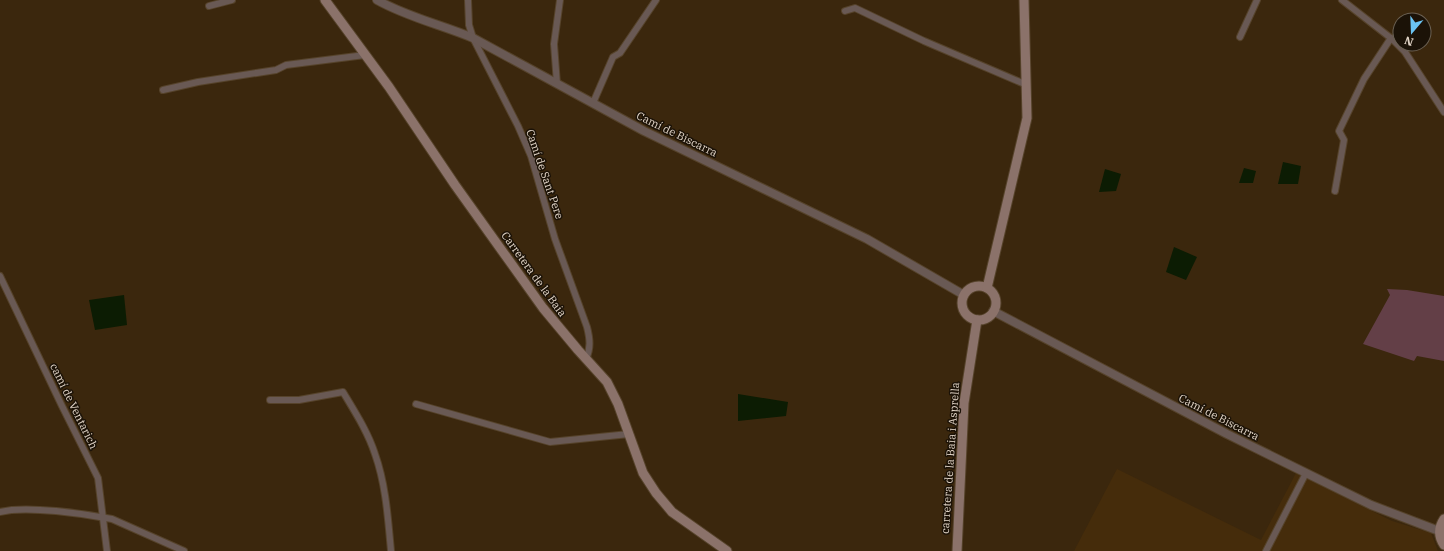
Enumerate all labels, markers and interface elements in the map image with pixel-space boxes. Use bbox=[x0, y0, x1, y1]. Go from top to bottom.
north arrow bbox=[1392, 12, 1432, 52]
text: N bbox=[1402, 33, 1415, 49]
street label: Camí de Biscarra bbox=[634, 108, 720, 160]
street label: Camí de Sant Pere bbox=[523, 127, 567, 221]
street label: Carretera de la Baia bbox=[498, 229, 570, 319]
street label: camí de Ventarich bbox=[47, 361, 101, 451]
street label: carretera de la Baia i Asprella bbox=[938, 382, 962, 534]
street label: Camí de Biscarra bbox=[1176, 391, 1262, 443]

